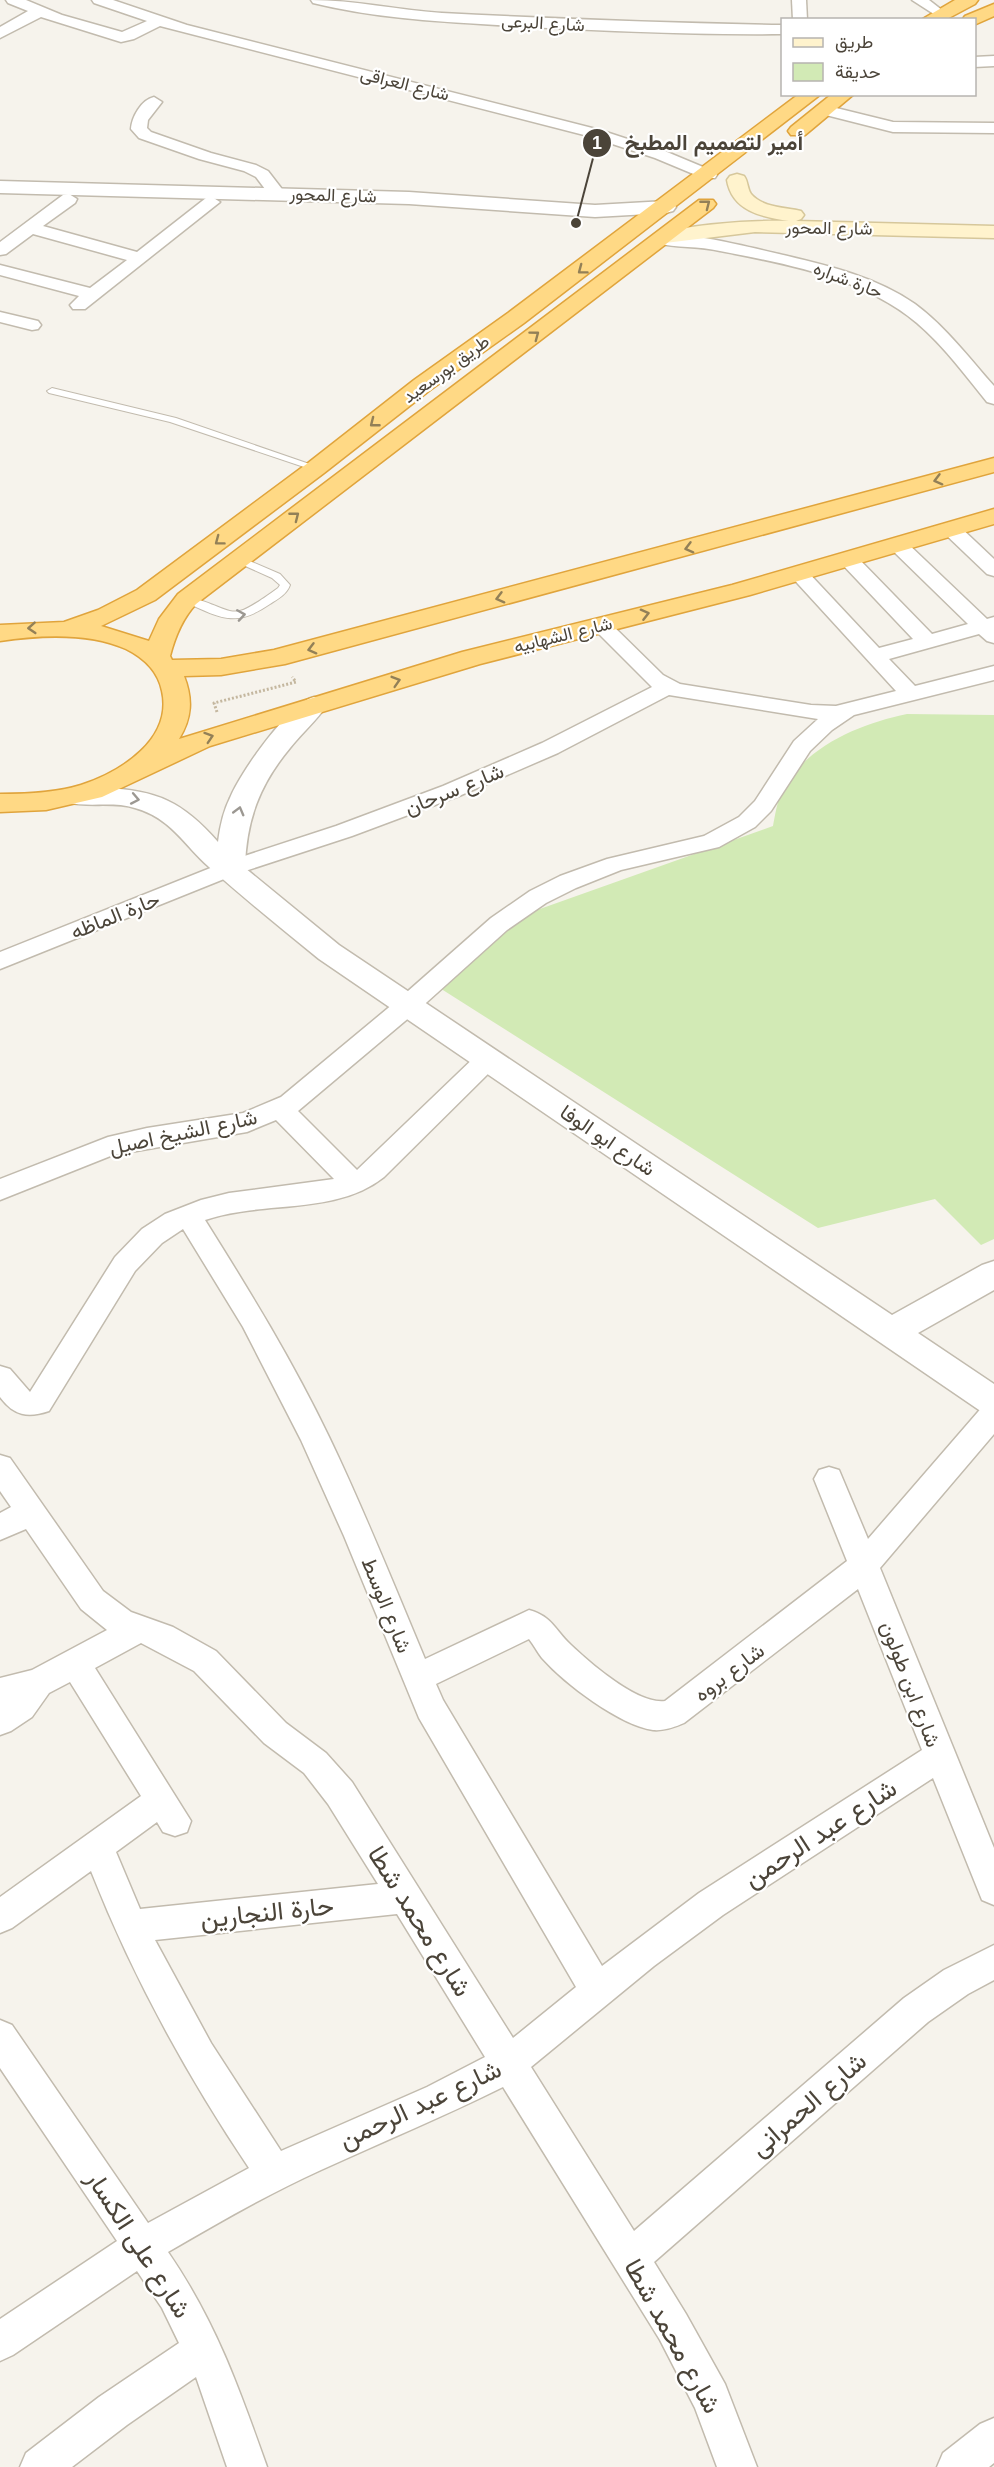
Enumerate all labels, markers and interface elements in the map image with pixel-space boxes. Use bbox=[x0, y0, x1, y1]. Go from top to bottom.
street label: شارع البرعى bbox=[501, 11, 585, 37]
legend bbox=[781, 18, 976, 96]
text: طريق bbox=[835, 32, 873, 53]
text: حديقة bbox=[835, 62, 881, 82]
street label: شارع العراقى bbox=[358, 63, 451, 107]
callout: أمير لتصميم المطبخ bbox=[582, 123, 815, 163]
text: أمير لتصميم المطبخ bbox=[625, 130, 803, 158]
text: 1 bbox=[592, 133, 602, 153]
street label: شارع المحور bbox=[288, 183, 377, 209]
one-way arrow bbox=[700, 201, 711, 212]
street label: شارع المحور bbox=[784, 217, 873, 241]
street label: حارة شراره bbox=[810, 258, 885, 303]
one-way arrow bbox=[577, 262, 588, 273]
street label: طريق بورسعيد bbox=[399, 331, 494, 408]
one-way arrow bbox=[528, 331, 539, 342]
one-way arrow bbox=[369, 415, 380, 426]
one-way arrow bbox=[933, 473, 943, 486]
one-way arrow bbox=[288, 512, 299, 523]
one-way arrow bbox=[214, 534, 225, 545]
one-way arrow bbox=[684, 541, 694, 554]
one-way arrow bbox=[495, 591, 505, 604]
one-way arrow bbox=[236, 609, 246, 622]
one-way arrow bbox=[639, 609, 650, 621]
street label: شارع الشهابيه bbox=[512, 613, 615, 659]
one-way arrow bbox=[28, 621, 37, 634]
one-way arrow bbox=[307, 641, 317, 654]
one-way arrow bbox=[390, 676, 400, 688]
one-way arrow bbox=[203, 732, 214, 745]
street label: شارع سرحان bbox=[401, 759, 508, 822]
one-way arrow bbox=[129, 792, 139, 805]
one-way arrow bbox=[232, 806, 244, 817]
street label: حارة الماظه bbox=[67, 887, 164, 945]
street label: شارع ابو الوفا bbox=[554, 1100, 660, 1183]
street label: شارع الشيخ اصيل bbox=[107, 1105, 260, 1162]
street label: شارع الوسط bbox=[355, 1554, 417, 1657]
street label: شارع ابن طولون bbox=[874, 1618, 946, 1751]
street label: شارع بروه bbox=[690, 1638, 770, 1708]
street label: شارع عبد الرحمن bbox=[738, 1773, 904, 1896]
street label: شارع محمد شطا bbox=[359, 1840, 478, 2003]
street label: حارة النجارين bbox=[199, 1890, 335, 1935]
street label: شارع الحمرانى bbox=[744, 2045, 874, 2165]
street label: شارع عبد الرحمن bbox=[334, 2053, 507, 2157]
street label: شارع على الكسار bbox=[77, 2164, 198, 2325]
street label: شارع محمد شطا bbox=[616, 2254, 728, 2420]

